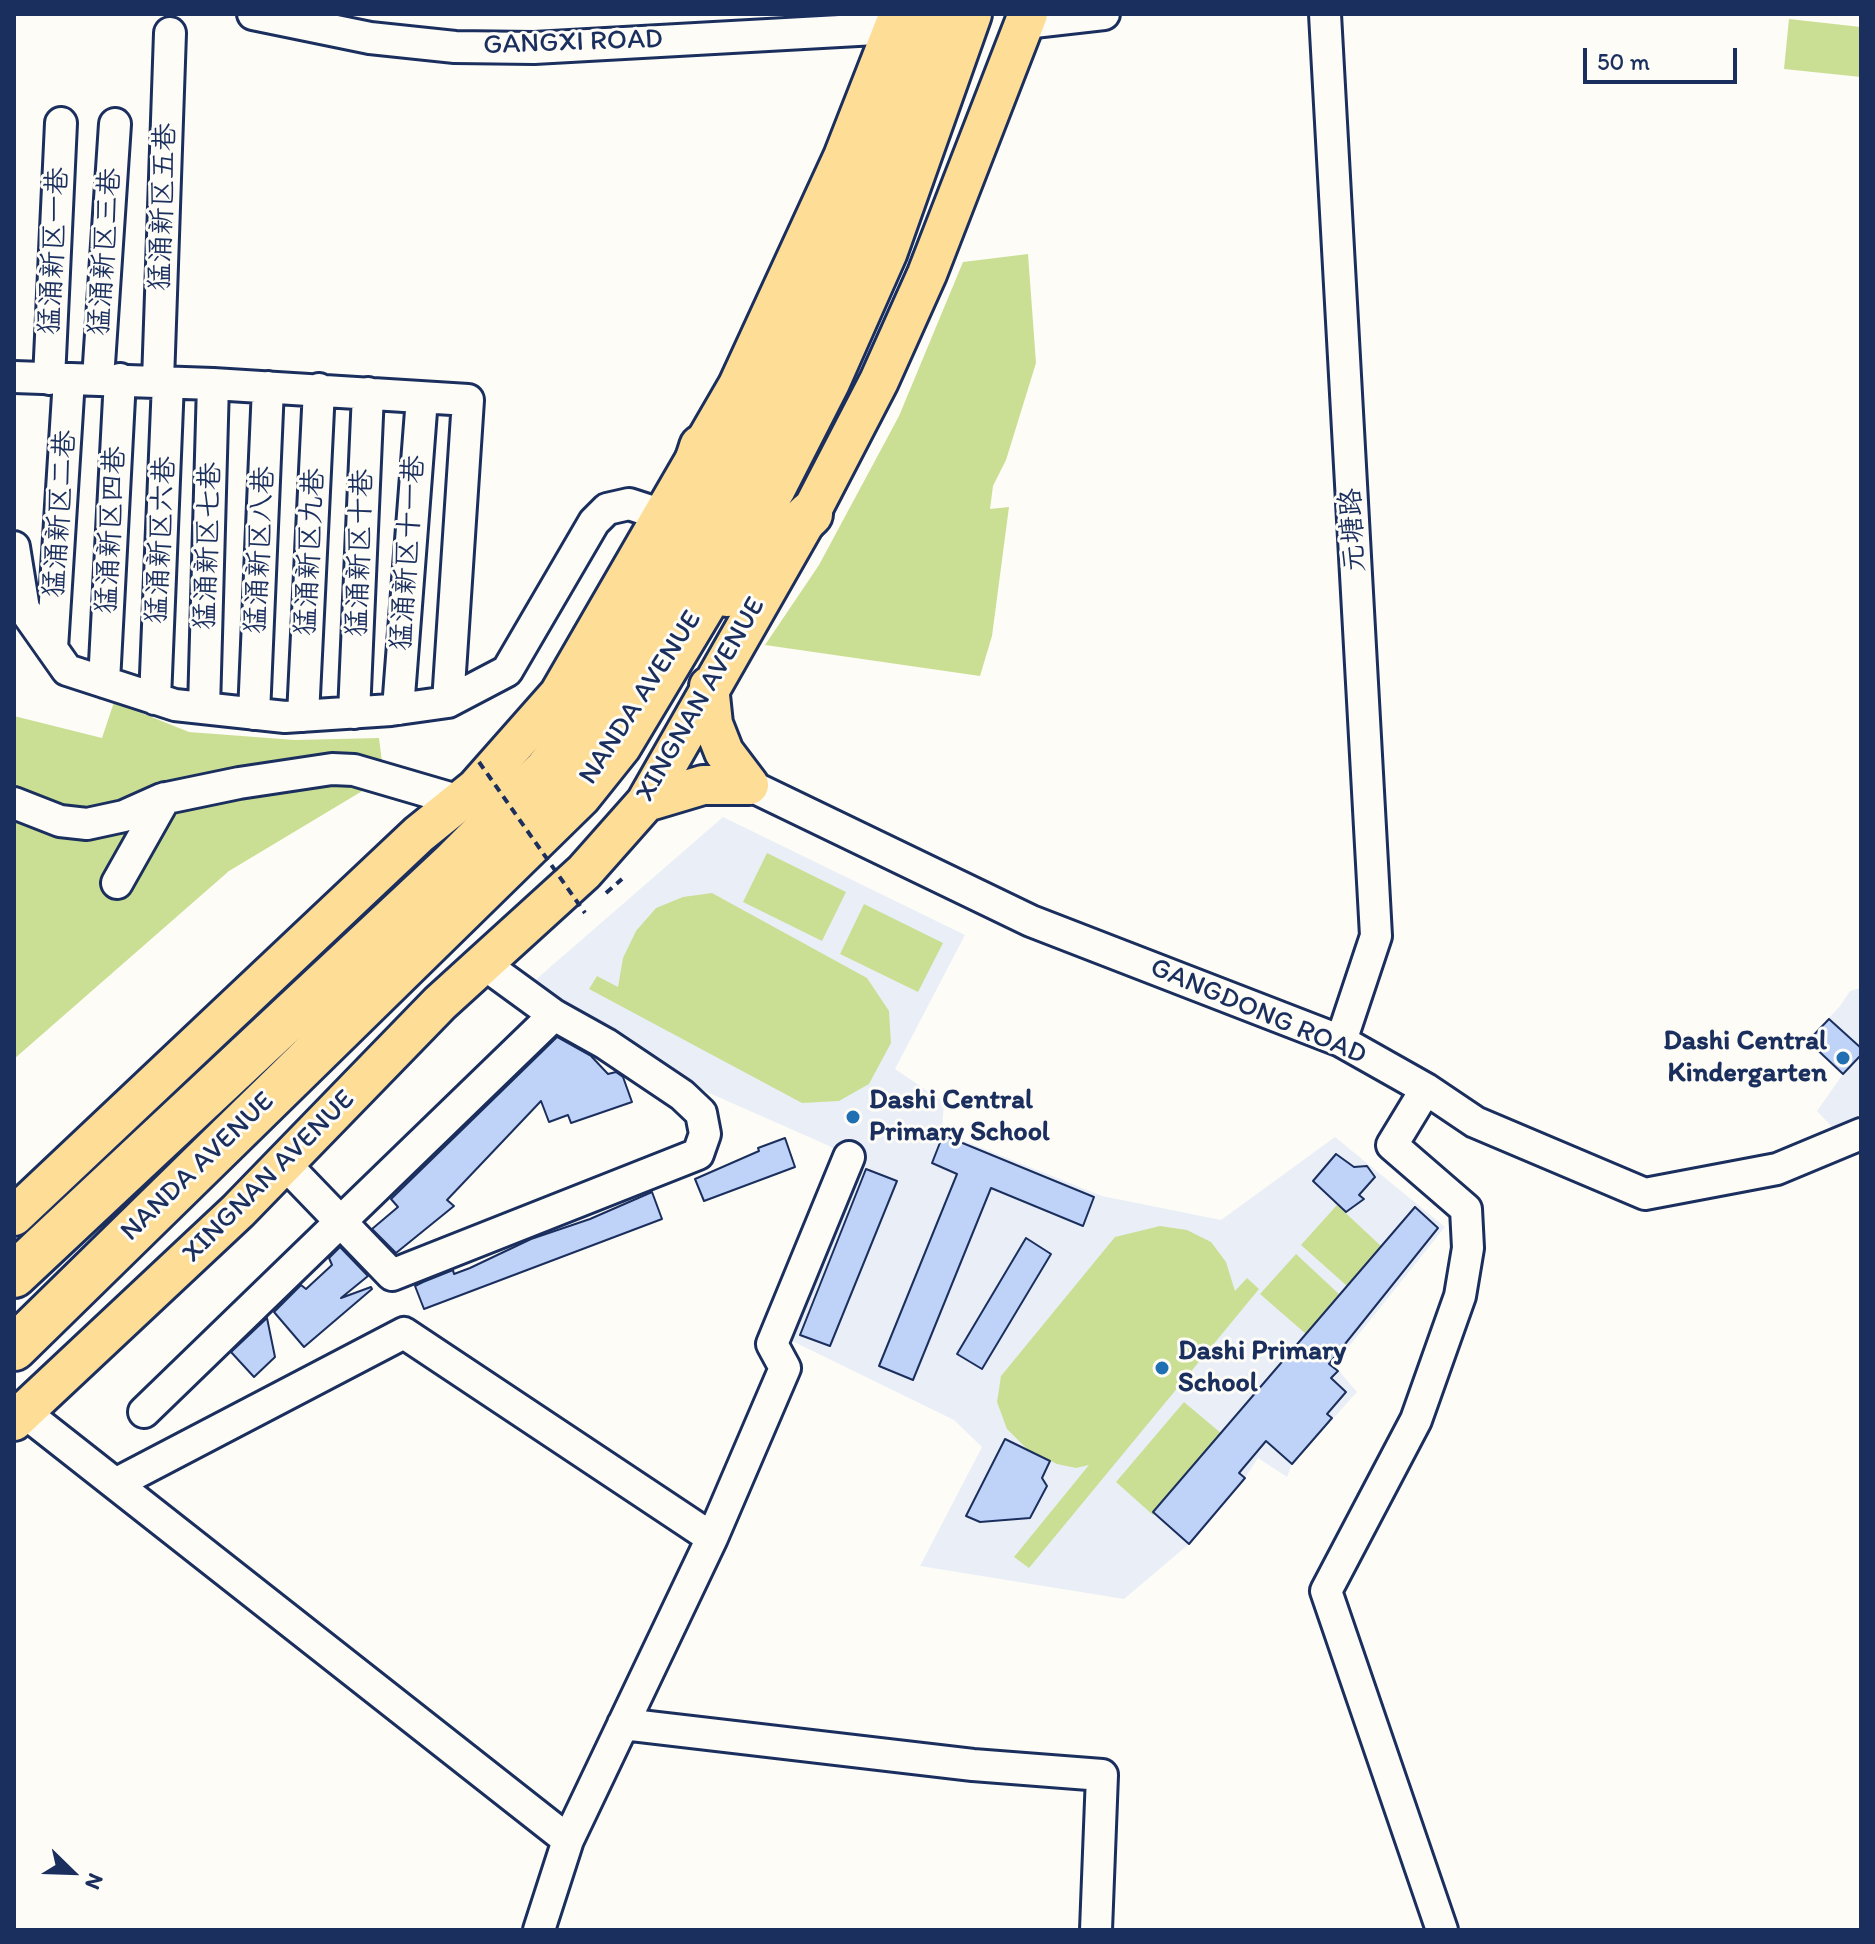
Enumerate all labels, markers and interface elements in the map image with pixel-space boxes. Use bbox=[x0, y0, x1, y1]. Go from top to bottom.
street label: GANGXI ROAD bbox=[483, 23, 663, 63]
scale bar bbox=[1587, 32, 1741, 82]
text: 50 m bbox=[1597, 47, 1650, 76]
street label: 猛涌新区五巷 bbox=[144, 122, 184, 292]
street label: 猛涌新区一巷 bbox=[34, 166, 76, 336]
street label: 猛涌新区三巷 bbox=[83, 167, 129, 337]
street label: 猛涌新区二巷 bbox=[38, 429, 84, 599]
street label: 猛涌新区四巷 bbox=[91, 445, 133, 615]
street label: 猛涌新区十一巷 bbox=[385, 454, 433, 652]
street label: 猛涌新区六巷 bbox=[141, 455, 183, 625]
street label: 猛涌新区七巷 bbox=[189, 461, 229, 631]
street label: 猛涌新区八巷 bbox=[240, 465, 282, 635]
street label: 猛涌新区九巷 bbox=[290, 467, 332, 637]
street label: 猛涌新区十巷 bbox=[341, 468, 381, 638]
street label: 元塘路 bbox=[1335, 487, 1373, 573]
street label: XINGNAN AVENUE bbox=[629, 592, 773, 808]
street label: NANDA AVENUE bbox=[572, 605, 710, 791]
street label: GANGDONG ROAD bbox=[1145, 951, 1371, 1073]
place label: Dashi Central Kindergarten bbox=[1663, 1025, 1827, 1091]
marker: Dashi Central Kindergarten bbox=[1834, 1049, 1852, 1067]
street label: XINGNAN AVENUE bbox=[176, 1084, 362, 1270]
place label: Dashi Central Primary School bbox=[869, 1084, 1050, 1150]
street label: NANDA AVENUE bbox=[114, 1085, 282, 1249]
marker: Dashi Central Primary School bbox=[844, 1108, 862, 1126]
place label: Dashi Primary School bbox=[1178, 1335, 1346, 1401]
marker: Dashi Primary School bbox=[1153, 1359, 1171, 1377]
north arrow bbox=[32, 1832, 112, 1912]
text: N bbox=[79, 1869, 110, 1894]

